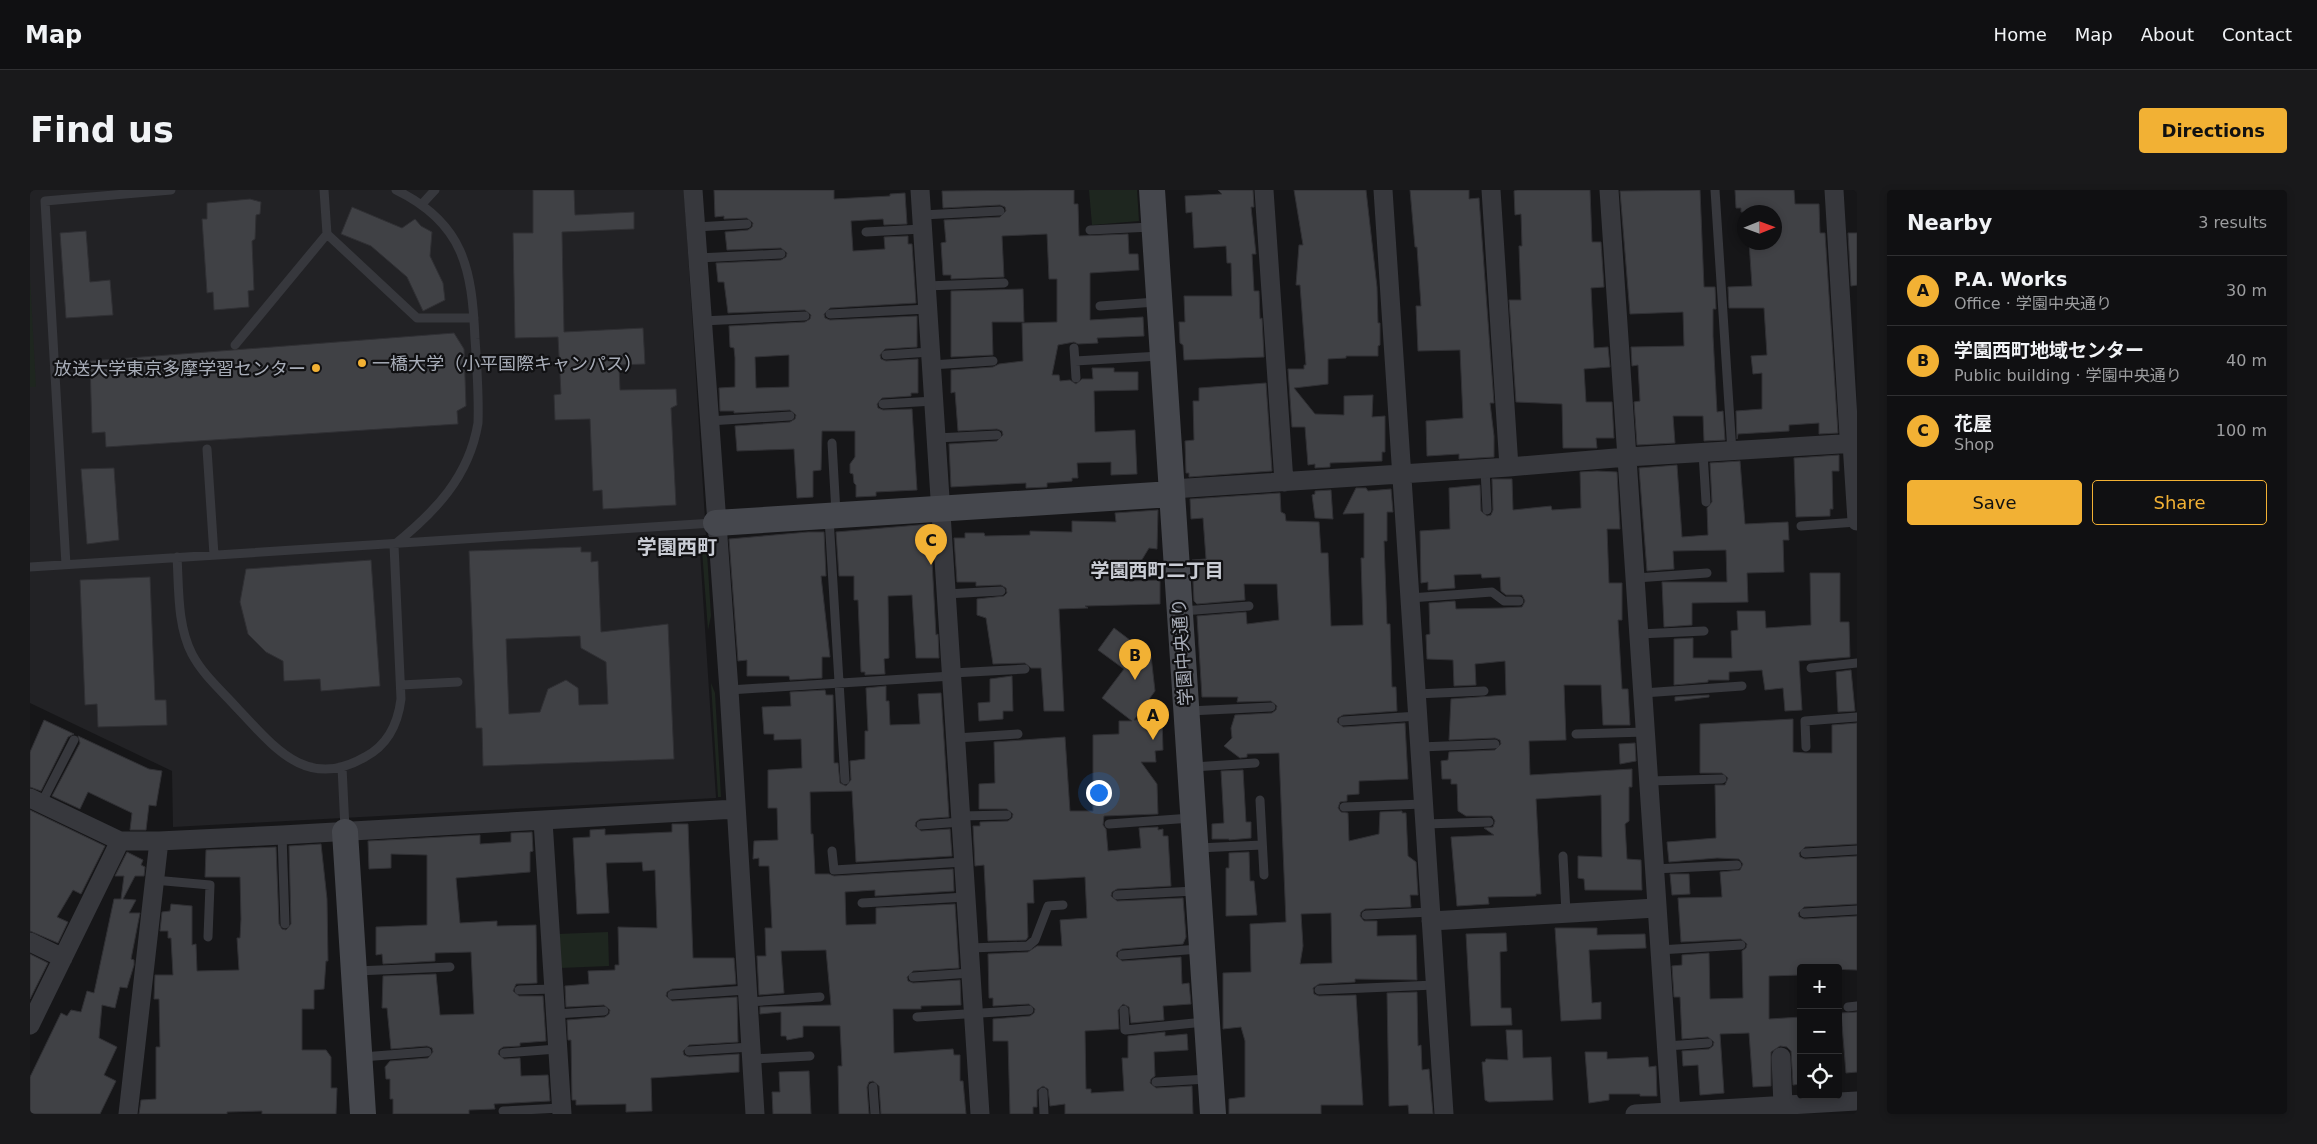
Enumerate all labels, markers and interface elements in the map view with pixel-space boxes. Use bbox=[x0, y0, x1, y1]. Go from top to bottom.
text: Map bbox=[25, 21, 82, 49]
text: Home bbox=[1994, 24, 2047, 45]
text: Map bbox=[2075, 24, 2113, 45]
text: About bbox=[2141, 24, 2194, 45]
text: Contact bbox=[2222, 24, 2292, 45]
button: Directions bbox=[2139, 108, 2287, 153]
text: Find us bbox=[30, 110, 174, 150]
north arrow bbox=[1737, 205, 1782, 250]
text: Nearby bbox=[1907, 211, 1992, 235]
text: 3 results bbox=[2198, 213, 2267, 232]
text: P.A. Works bbox=[1954, 268, 2067, 290]
text: A bbox=[1917, 281, 1929, 300]
text: 30 m bbox=[2226, 281, 2267, 300]
text: Office · 学園中央通り bbox=[1954, 294, 2112, 313]
text: 学園西町地域センター bbox=[1954, 339, 2144, 361]
text: B bbox=[1917, 351, 1929, 370]
text: 40 m bbox=[2226, 351, 2267, 370]
place label: 一橋大学（小平国際キャンパス） bbox=[372, 353, 642, 374]
marker: 一橋大学（小平国際キャンパス） bbox=[356, 357, 368, 369]
place label: 放送大学東京多摩学習センター bbox=[54, 358, 306, 379]
marker: 放送大学東京多摩学習センター bbox=[310, 362, 322, 374]
text: Public building · 学園中央通り bbox=[1954, 366, 2182, 385]
text: 花屋 bbox=[1954, 412, 1992, 434]
text: C bbox=[1917, 421, 1929, 440]
text: 100 m bbox=[2216, 421, 2267, 440]
text: Shop bbox=[1954, 435, 1994, 454]
button: Save bbox=[1907, 480, 2082, 525]
button: Share bbox=[2092, 480, 2267, 525]
pin: C bbox=[915, 524, 947, 565]
district label: 学園西町 bbox=[637, 535, 717, 559]
district label: 学園西町二丁目 bbox=[1090, 559, 1224, 581]
street label: 学園中央通り bbox=[1168, 597, 1196, 707]
pin: B bbox=[1119, 639, 1151, 680]
pin: A bbox=[1137, 699, 1169, 740]
your location bbox=[1086, 780, 1112, 806]
map controls bbox=[1797, 964, 1842, 1099]
button: + bbox=[1797, 964, 1842, 1009]
button: − bbox=[1797, 1009, 1842, 1054]
button: locate bbox=[1797, 1054, 1842, 1099]

